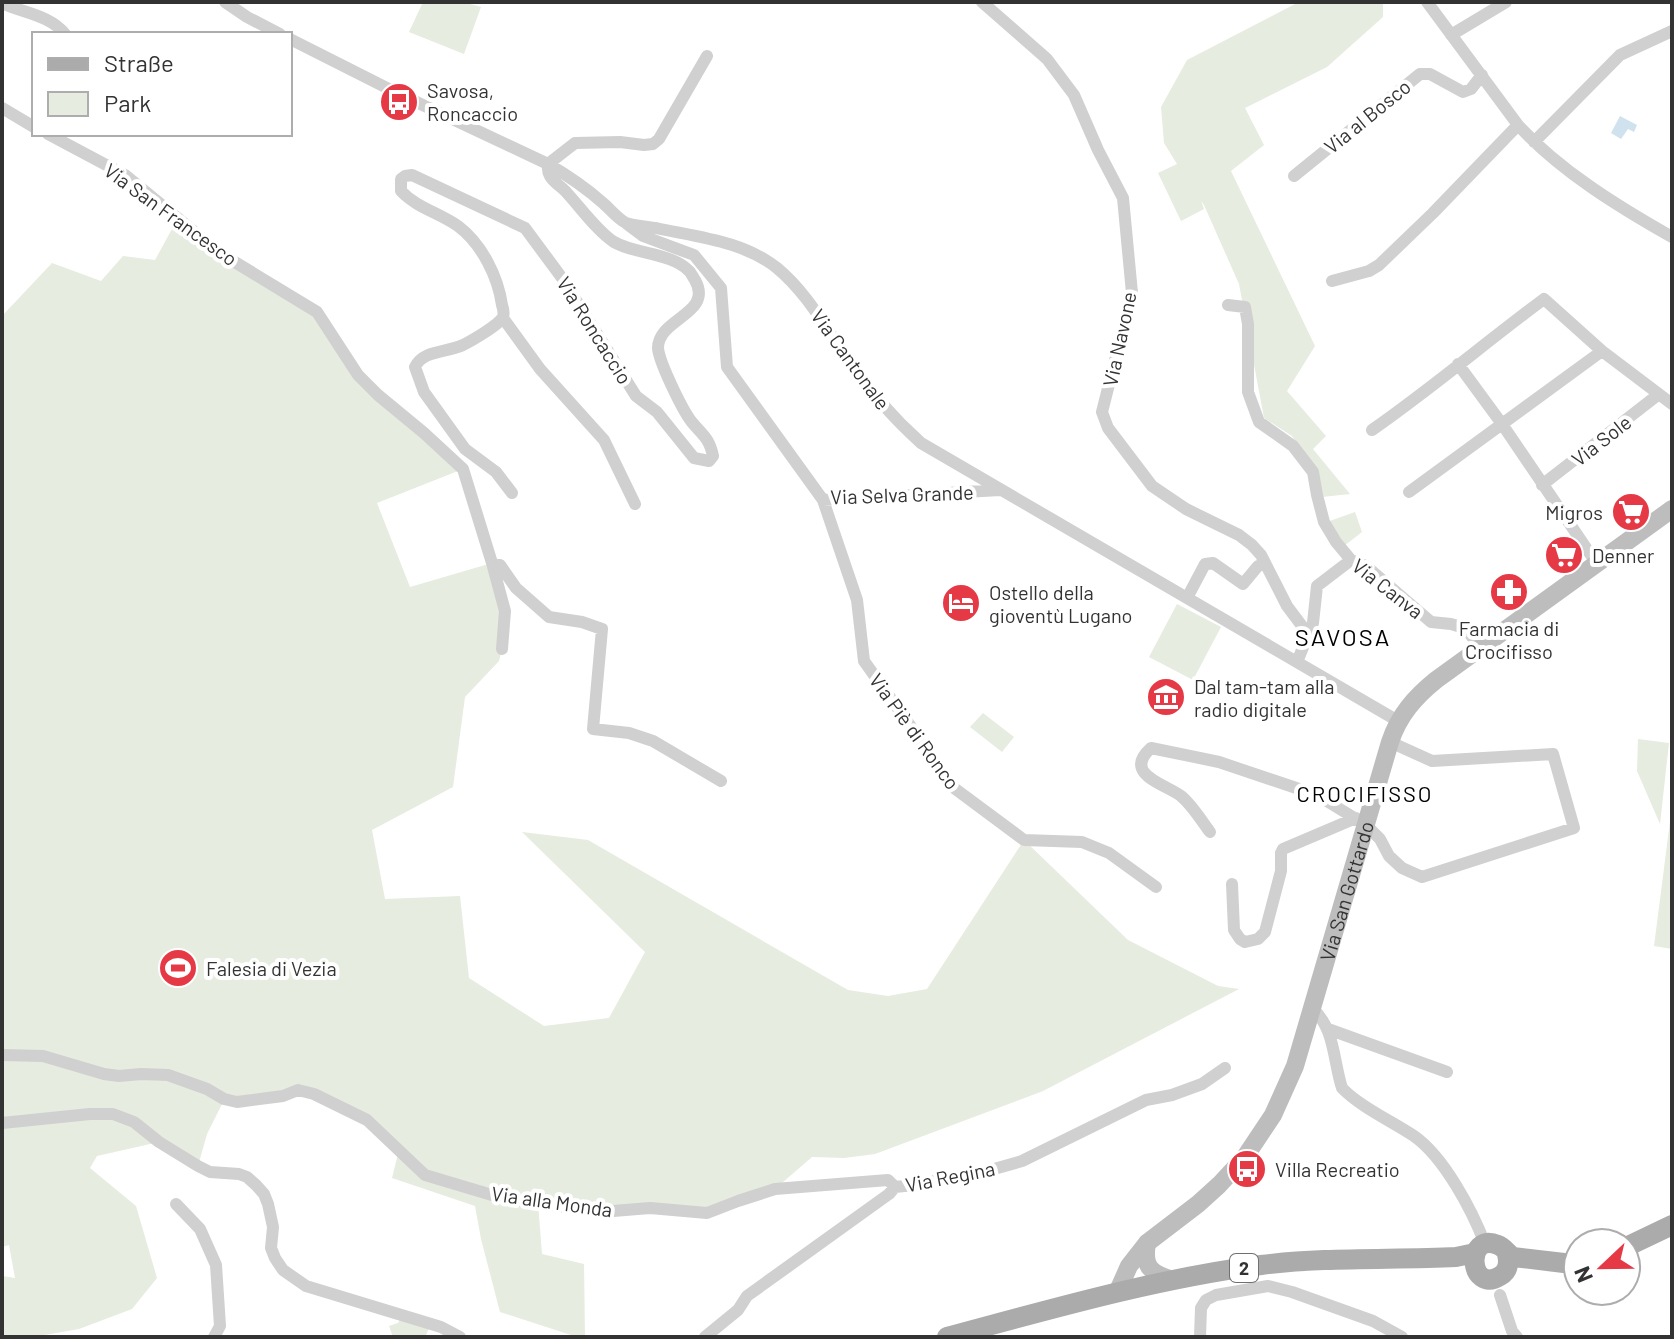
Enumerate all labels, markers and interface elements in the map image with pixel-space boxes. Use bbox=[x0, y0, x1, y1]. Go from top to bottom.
legend bbox=[32, 32, 292, 136]
text: Straße bbox=[104, 48, 174, 77]
street label: Via al Bosco bbox=[1319, 74, 1415, 158]
place label: Savosa, Roncaccio bbox=[427, 78, 518, 125]
bus stop icon: Savosa, Roncaccio bbox=[378, 81, 420, 123]
text: Park bbox=[104, 88, 151, 117]
street label: Via San Francesco bbox=[100, 158, 242, 270]
street label: Via Roncaccio bbox=[552, 272, 638, 388]
street label: Via Navone bbox=[1097, 290, 1141, 388]
street label: Via Cantonale bbox=[807, 304, 895, 414]
street label: Via Sole bbox=[1566, 409, 1636, 471]
street label: Via Selva Grande bbox=[830, 480, 974, 508]
supermarket icon: Migros bbox=[1610, 491, 1652, 533]
place label: Migros bbox=[1545, 500, 1603, 524]
supermarket icon: Denner bbox=[1543, 534, 1585, 576]
place label: Denner bbox=[1592, 543, 1654, 567]
street label: Via Canva bbox=[1348, 553, 1428, 623]
pharmacy icon: Farmacia di Crocifisso bbox=[1488, 571, 1530, 613]
place label: Ostello della gioventù Lugano bbox=[989, 580, 1133, 627]
hotel icon: Ostello della gioventù Lugano bbox=[940, 582, 982, 624]
place label: Farmacia di Crocifisso bbox=[1459, 616, 1559, 663]
district label: SAVOSA bbox=[1295, 622, 1391, 651]
street label: Via Piè di Ronco bbox=[865, 668, 965, 794]
place label: Dal tam-tam alla radio digitale bbox=[1194, 674, 1334, 721]
museum icon: Dal tam-tam alla radio digitale bbox=[1145, 676, 1187, 718]
district label: CROCIFISSO bbox=[1296, 780, 1434, 806]
street label: Via San Gottardo bbox=[1314, 818, 1378, 964]
sports icon: Falesia di Vezia bbox=[157, 947, 199, 989]
place label: Falesia di Vezia bbox=[206, 956, 337, 980]
bus stop icon: Villa Recreatio bbox=[1226, 1148, 1268, 1190]
street label: Via Regina bbox=[903, 1156, 997, 1196]
place label: Villa Recreatio bbox=[1275, 1157, 1400, 1181]
street label: Via alla Monda bbox=[490, 1181, 614, 1221]
north arrow bbox=[1562, 1227, 1642, 1307]
road number: 2 bbox=[1230, 1254, 1258, 1282]
text: N bbox=[1568, 1263, 1597, 1287]

